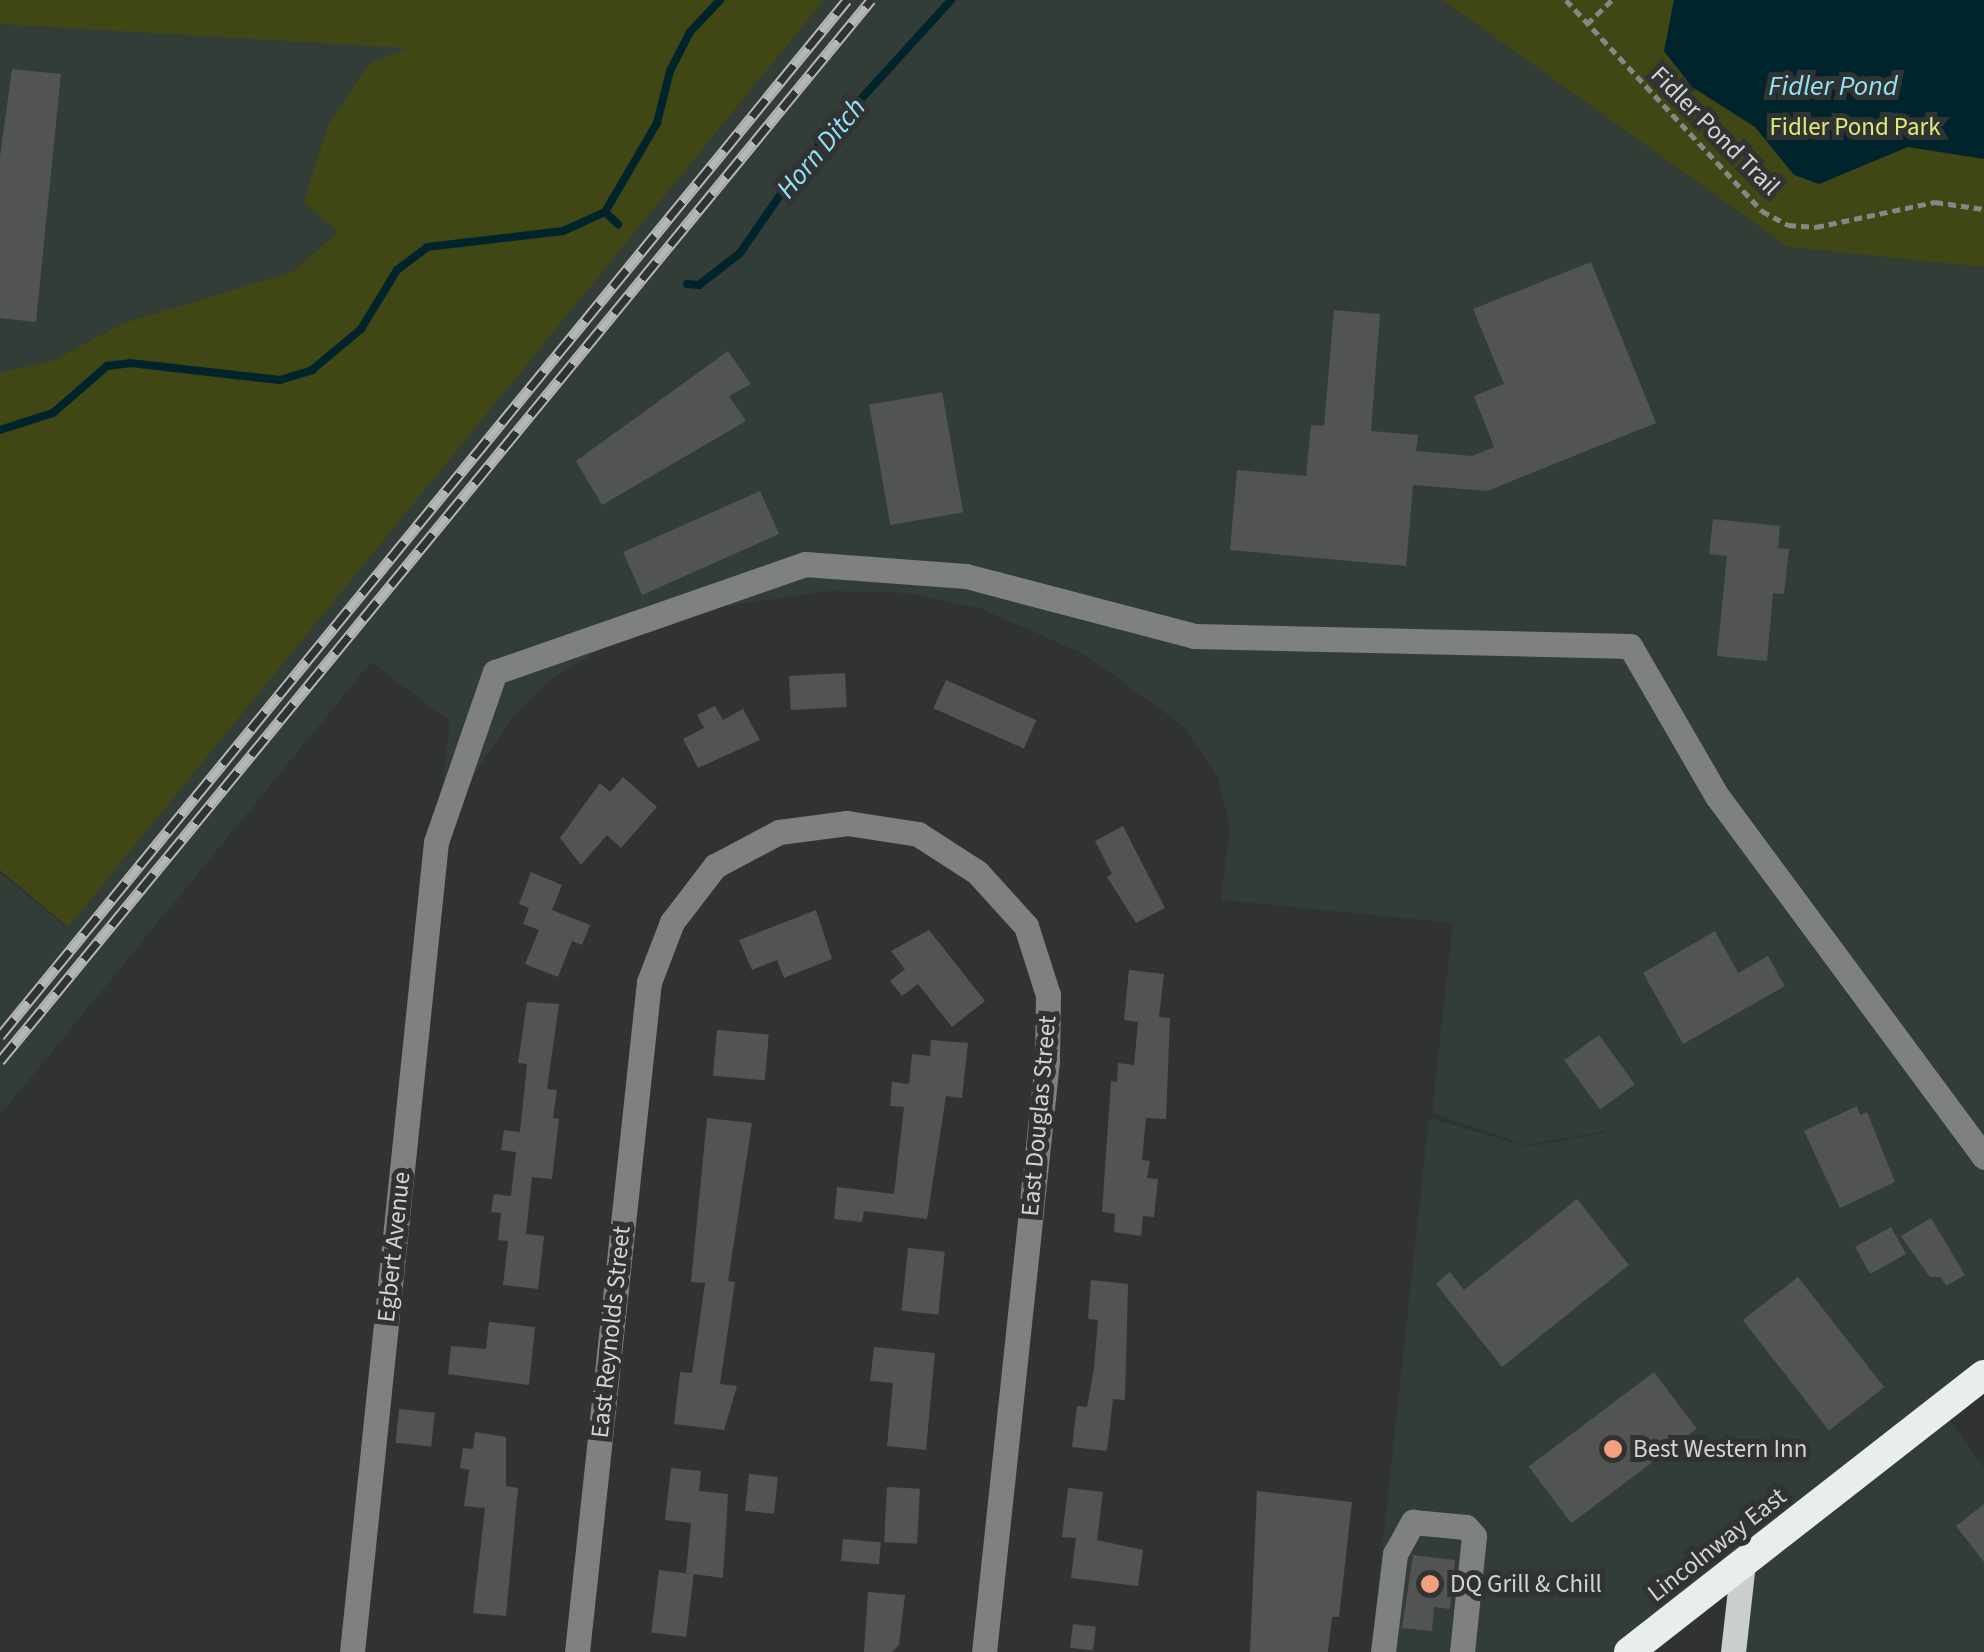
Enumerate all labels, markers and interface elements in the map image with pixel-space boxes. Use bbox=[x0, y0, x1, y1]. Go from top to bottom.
street label: Fidler Pond Trail bbox=[1644, 60, 1786, 202]
water label: Fidler Pond bbox=[1768, 69, 1898, 103]
water label: Horn Ditch bbox=[769, 91, 873, 205]
park label: Fidler Pond Park bbox=[1769, 112, 1941, 142]
street label: East Douglas Street bbox=[1015, 1014, 1063, 1218]
street label: Egbert Avenue bbox=[371, 1170, 417, 1324]
street label: East Reynolds Street bbox=[585, 1225, 637, 1439]
place label: Best Western Inn bbox=[1633, 1434, 1807, 1464]
marker: Best Western Inn bbox=[1602, 1438, 1624, 1460]
street label: Lincolnway East bbox=[1642, 1482, 1792, 1608]
place label: DQ Grill & Chill bbox=[1450, 1569, 1602, 1599]
marker: DQ Grill & Chill bbox=[1419, 1573, 1441, 1595]

